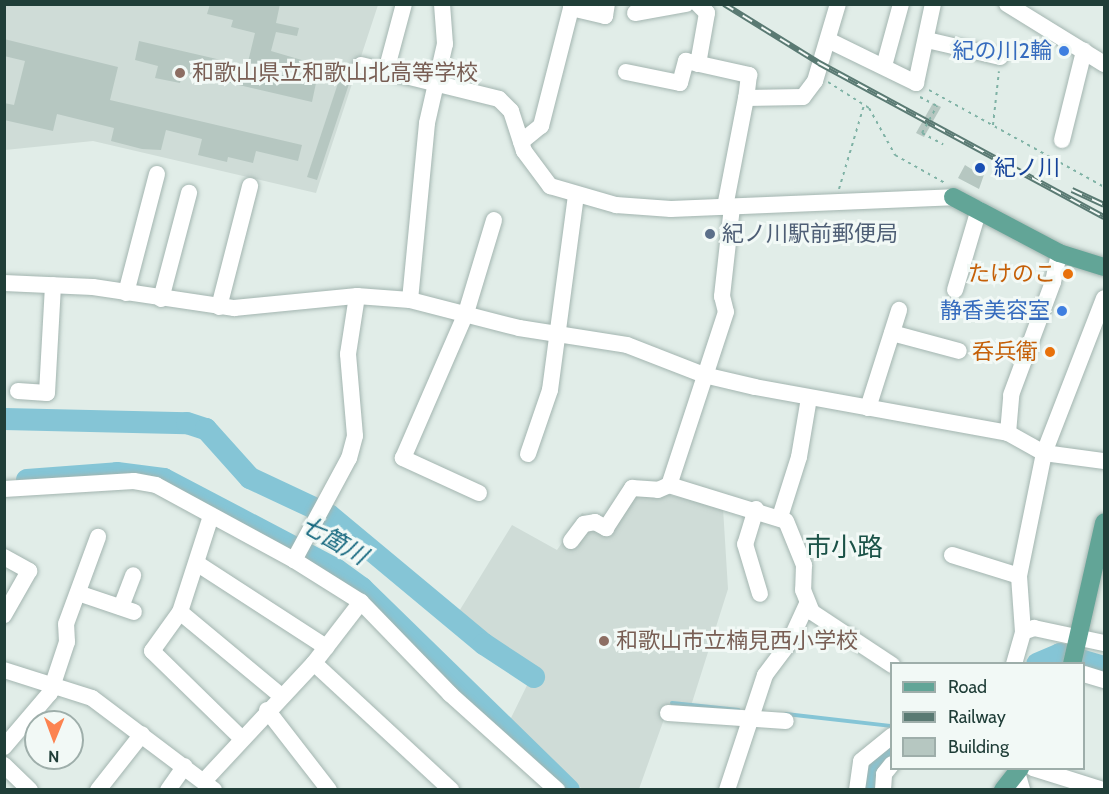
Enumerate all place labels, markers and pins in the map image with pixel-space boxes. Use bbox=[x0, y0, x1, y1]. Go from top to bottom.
place label: 紀の川2輪 bbox=[952, 38, 1052, 64]
marker: 紀の川2輪 bbox=[1057, 44, 1071, 58]
place label: 和歌山県立和歌山北高等学校 bbox=[192, 60, 478, 86]
marker: 和歌山県立和歌山北高等学校 bbox=[173, 66, 187, 80]
place label: 紀ノ川 bbox=[994, 155, 1060, 181]
marker: 紀ノ川 bbox=[971, 159, 989, 177]
place label: 紀ノ川駅前郵便局 bbox=[722, 221, 898, 247]
marker: 紀ノ川駅前郵便局 bbox=[703, 227, 717, 241]
place label: たけのこ bbox=[968, 261, 1056, 287]
marker: たけのこ bbox=[1061, 267, 1075, 281]
place label: 静香美容室 bbox=[940, 298, 1050, 324]
marker: 静香美容室 bbox=[1055, 304, 1069, 318]
place label: 呑兵衛 bbox=[972, 339, 1038, 365]
marker: 呑兵衛 bbox=[1043, 345, 1057, 359]
place label: 和歌山市立楠見西小学校 bbox=[616, 628, 858, 654]
marker: 和歌山市立楠見西小学校 bbox=[597, 634, 611, 648]

